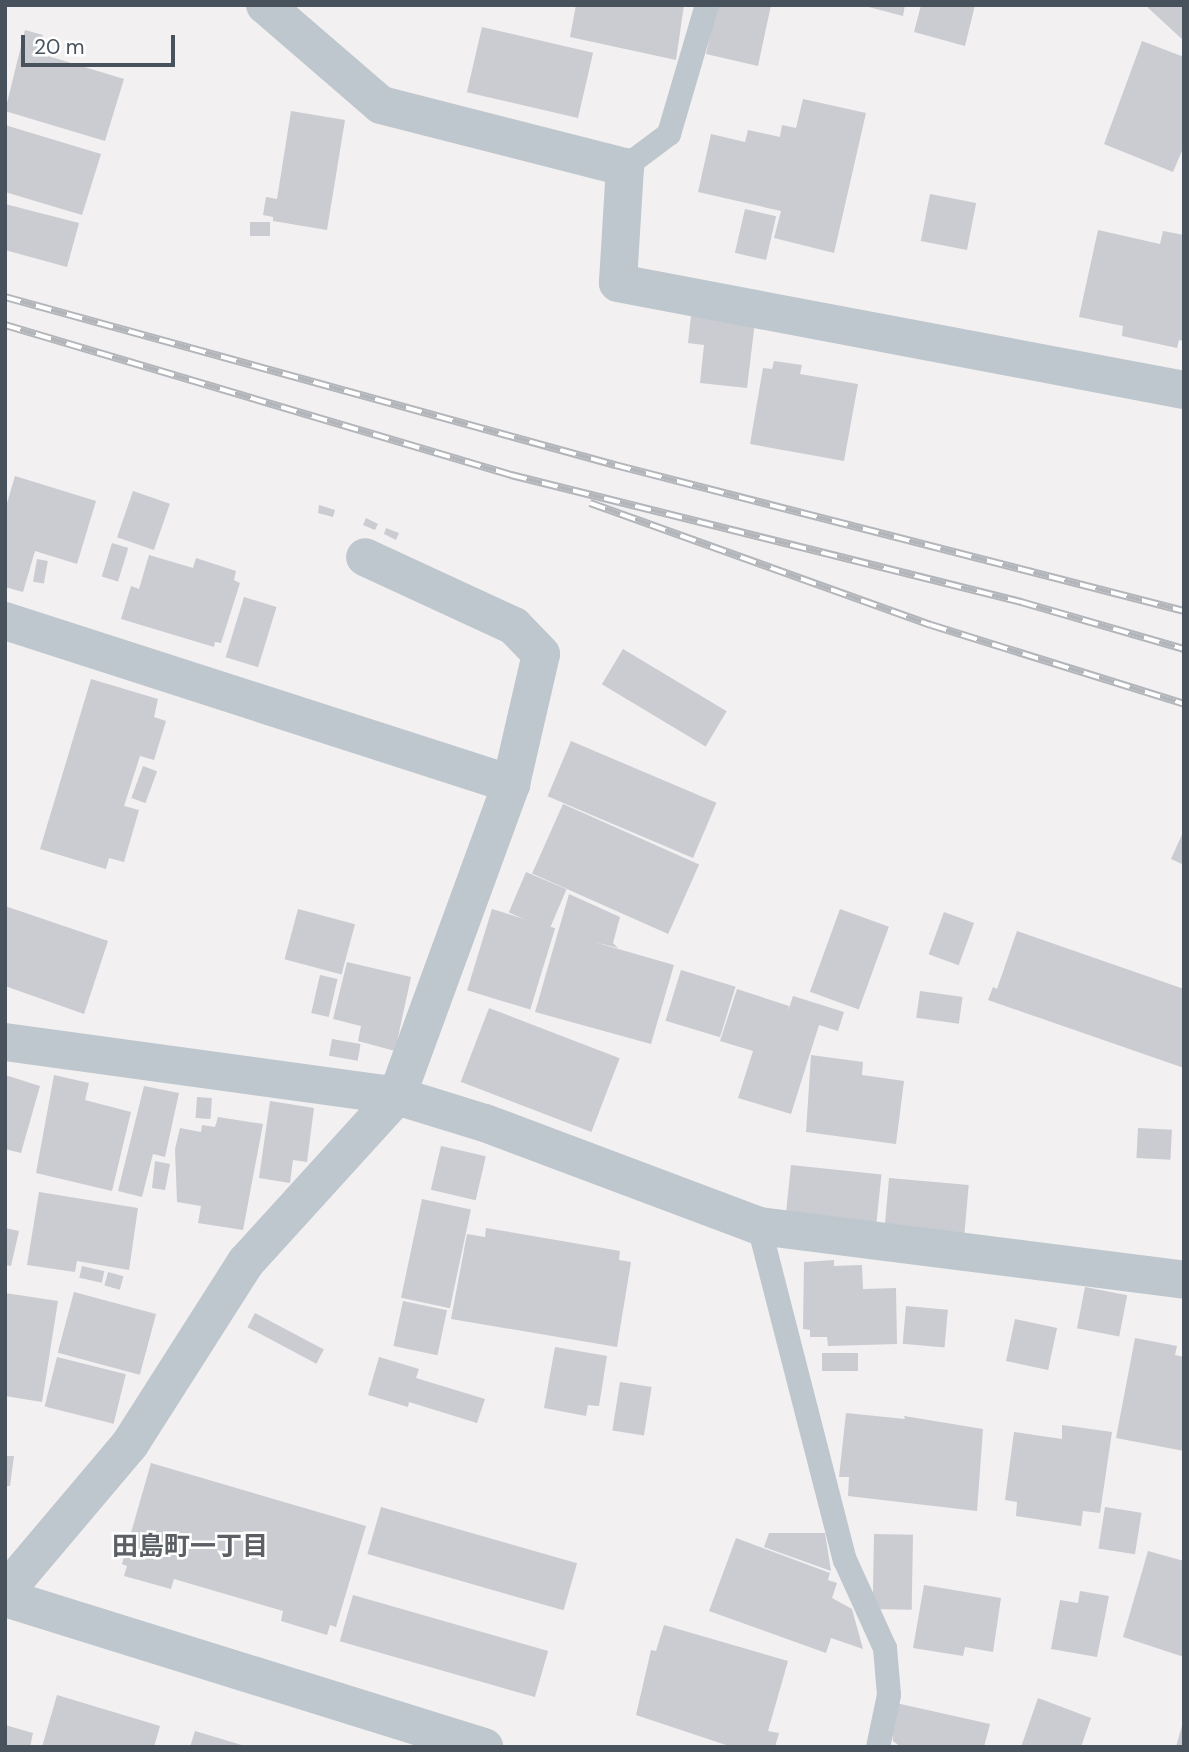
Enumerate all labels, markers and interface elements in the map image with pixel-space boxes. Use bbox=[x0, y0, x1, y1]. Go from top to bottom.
scale bar bbox=[24, 21, 178, 65]
text: 20 m bbox=[34, 33, 85, 61]
district label: 田島町一丁目 bbox=[112, 1531, 268, 1563]

